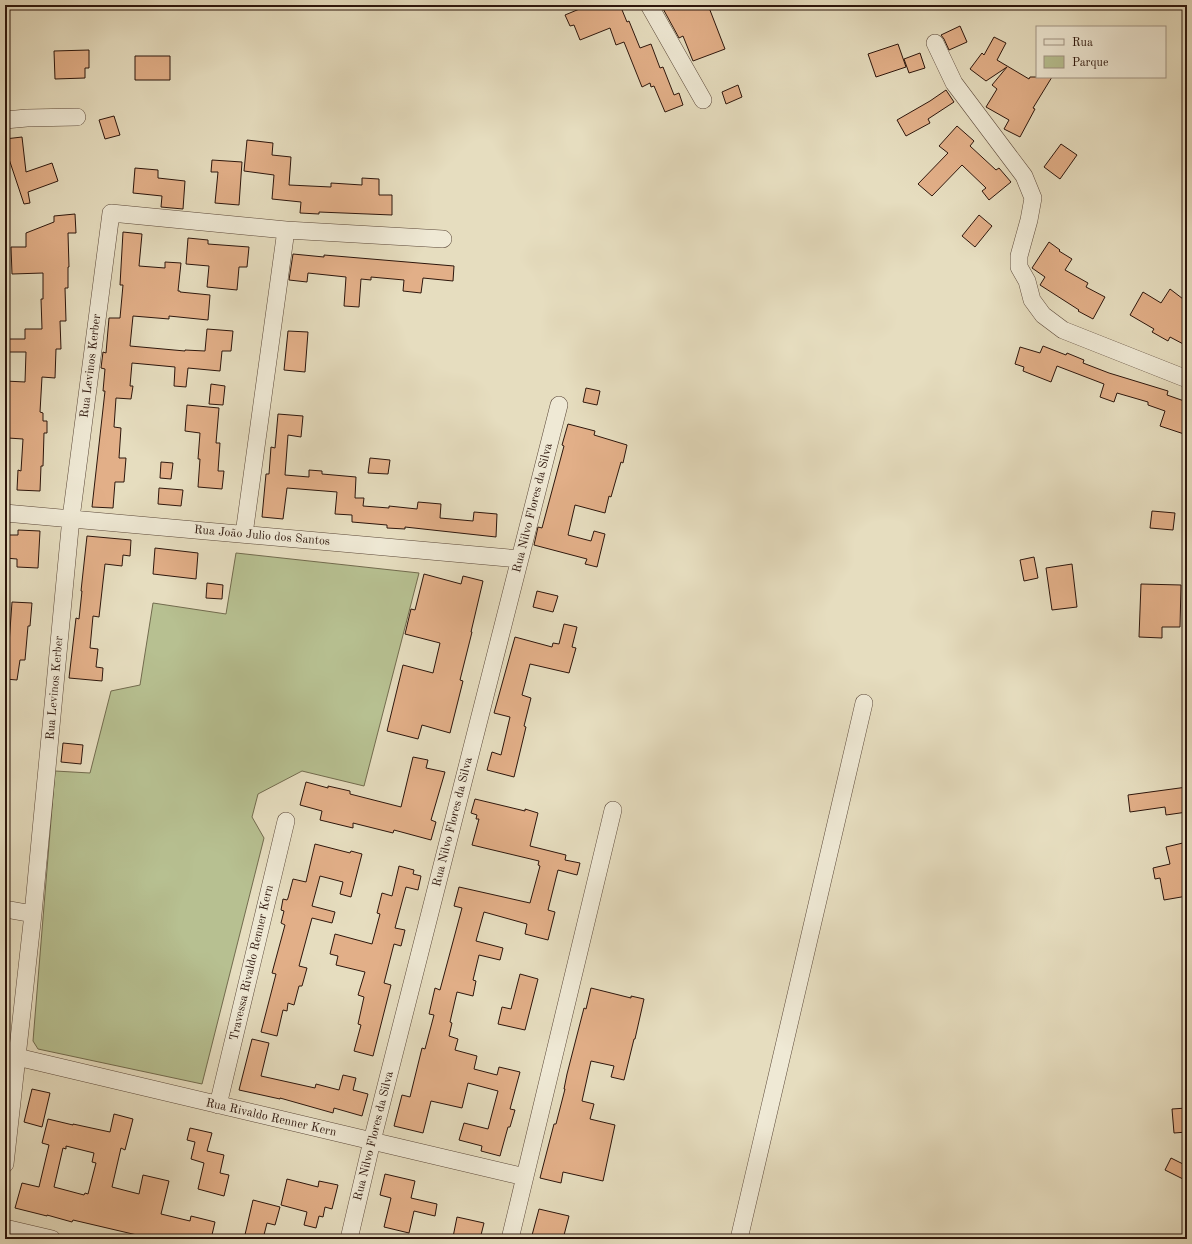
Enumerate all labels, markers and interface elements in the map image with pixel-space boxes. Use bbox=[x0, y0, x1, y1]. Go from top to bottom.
legend bbox=[1036, 26, 1166, 78]
text: Rua bbox=[1072, 37, 1093, 49]
text: Parque bbox=[1072, 57, 1109, 69]
street label: Rua Levinos Kerber bbox=[79, 313, 103, 419]
street label: Rua Nilvo Flores da Silva bbox=[511, 442, 555, 574]
street label: Rua João Julio dos Santos bbox=[193, 524, 331, 548]
street label: Rua Levinos Kerber bbox=[44, 635, 66, 741]
street label: Rua Nilvo Flores da Silva bbox=[431, 756, 475, 888]
street label: Travessa Rivaldo Renner Kern bbox=[228, 883, 276, 1042]
street label: Rua Nilvo Flores da Silva bbox=[352, 1070, 396, 1202]
street label: Rua Rivaldo Renner Kern bbox=[205, 1097, 338, 1139]

